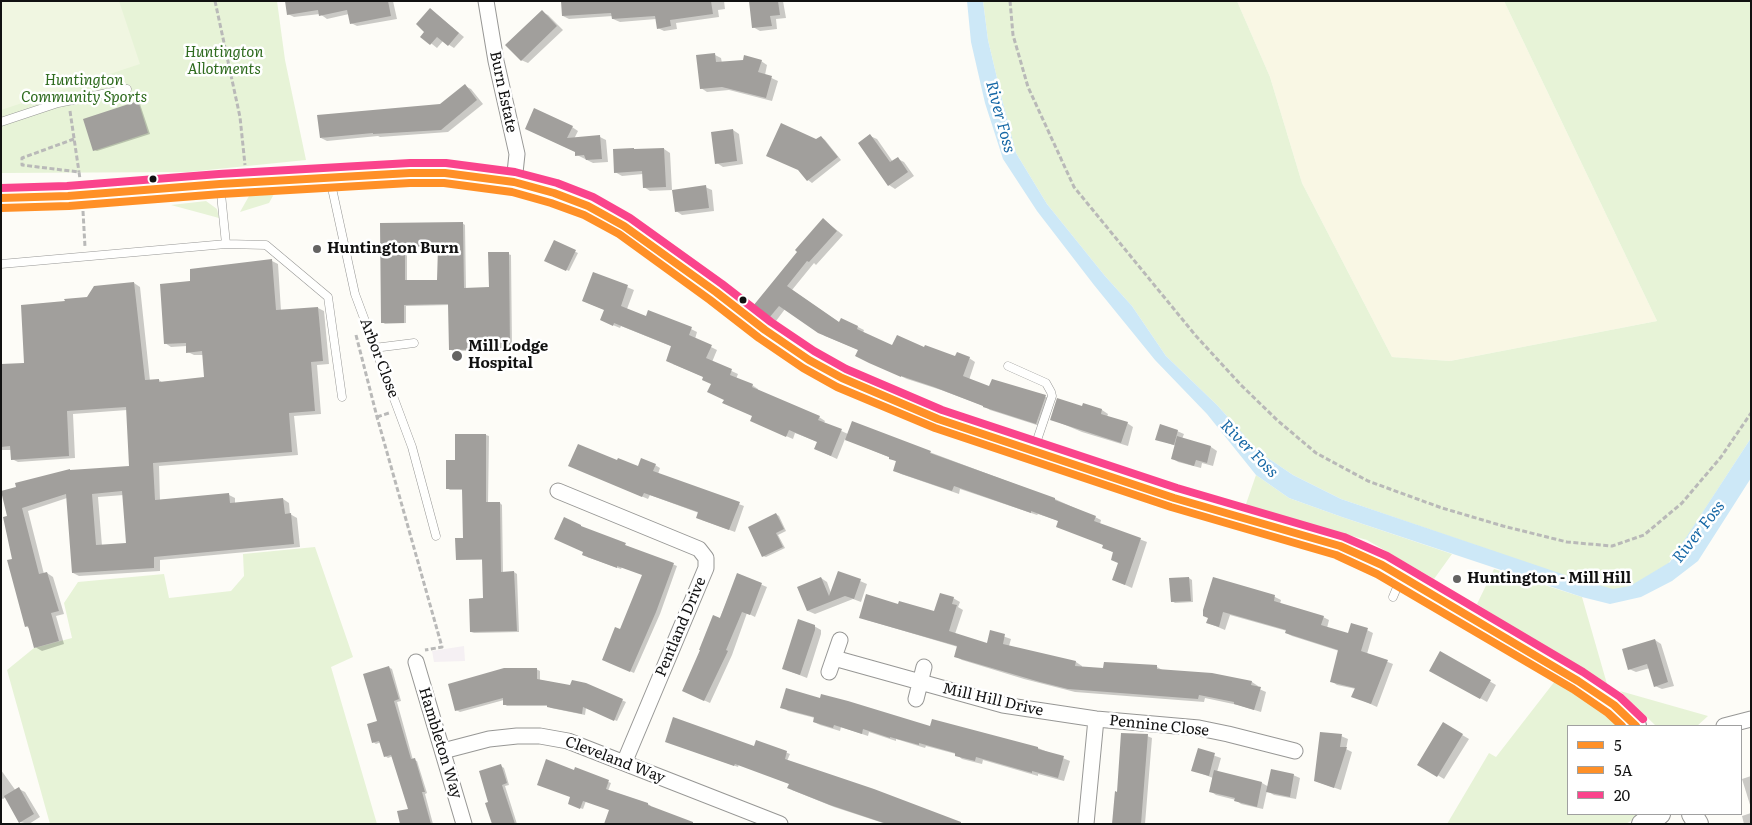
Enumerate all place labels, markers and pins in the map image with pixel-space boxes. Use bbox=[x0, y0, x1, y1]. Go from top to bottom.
unlabelled marker bbox=[148, 174, 158, 184]
place label: Huntington Burn bbox=[327, 240, 459, 258]
marker: Huntington Burn bbox=[311, 243, 323, 255]
unlabelled marker bbox=[738, 295, 748, 305]
place label: Mill Lodge Hospital bbox=[468, 338, 548, 373]
marker: Mill Lodge Hospital bbox=[450, 349, 464, 363]
place label: Huntington - Mill Hill bbox=[1467, 570, 1631, 588]
marker: Huntington - Mill Hill bbox=[1451, 573, 1463, 585]

